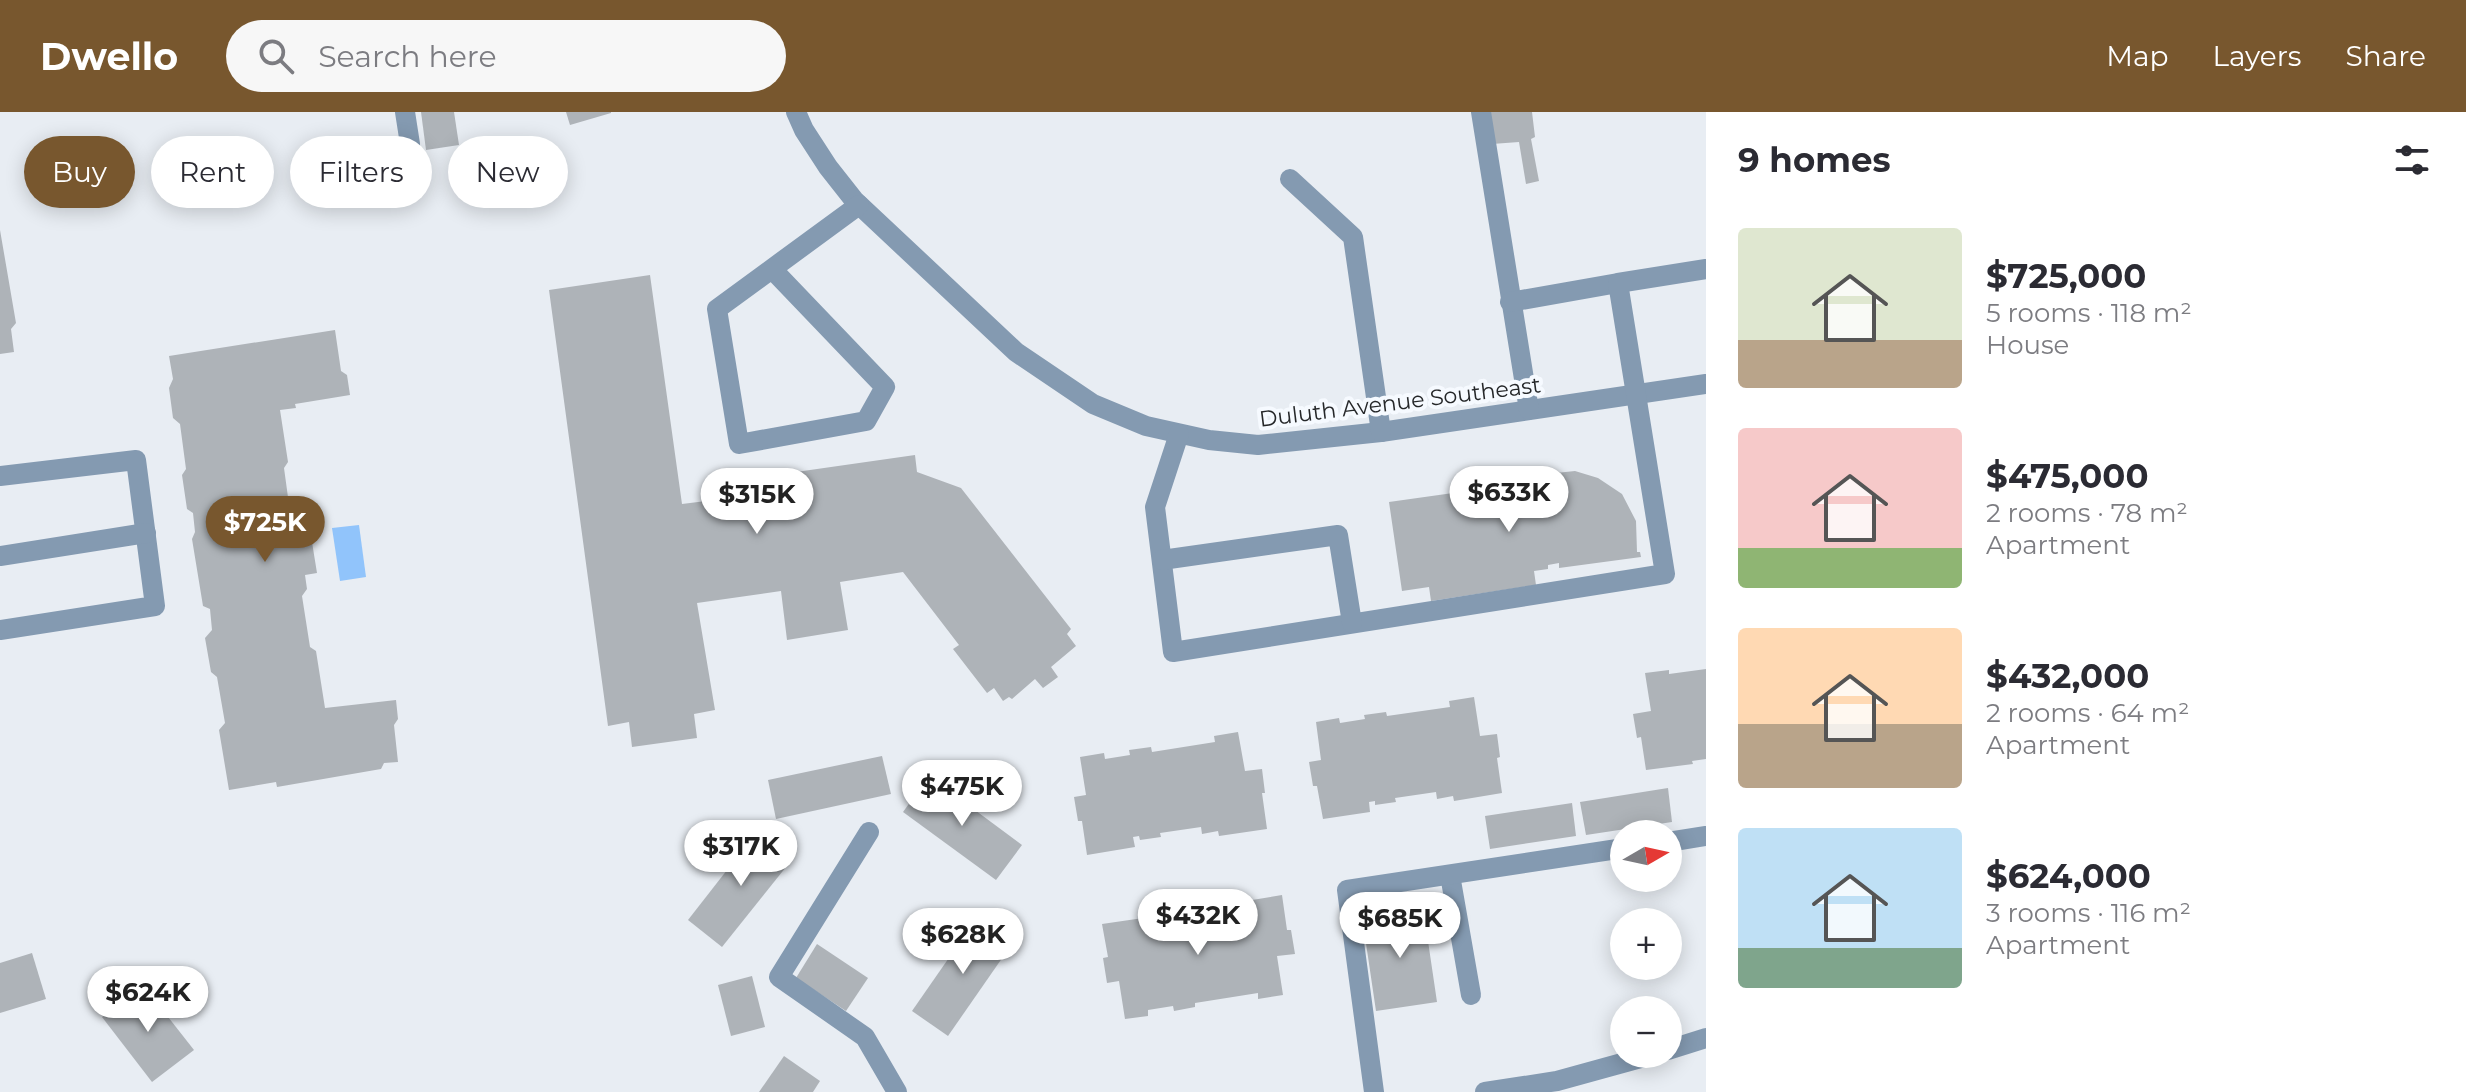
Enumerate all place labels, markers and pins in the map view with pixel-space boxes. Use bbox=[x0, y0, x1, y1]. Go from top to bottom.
pin: $633K bbox=[1453, 466, 1565, 534]
pin: $315K bbox=[701, 468, 813, 536]
pin: $725K bbox=[209, 496, 321, 564]
pin: $475K bbox=[906, 760, 1018, 828]
pin: $317K bbox=[685, 820, 797, 888]
pin: $432K bbox=[1142, 889, 1254, 957]
pin: $685K bbox=[1344, 892, 1456, 960]
pin: $628K bbox=[907, 908, 1019, 976]
pin: $624K bbox=[92, 966, 204, 1034]

